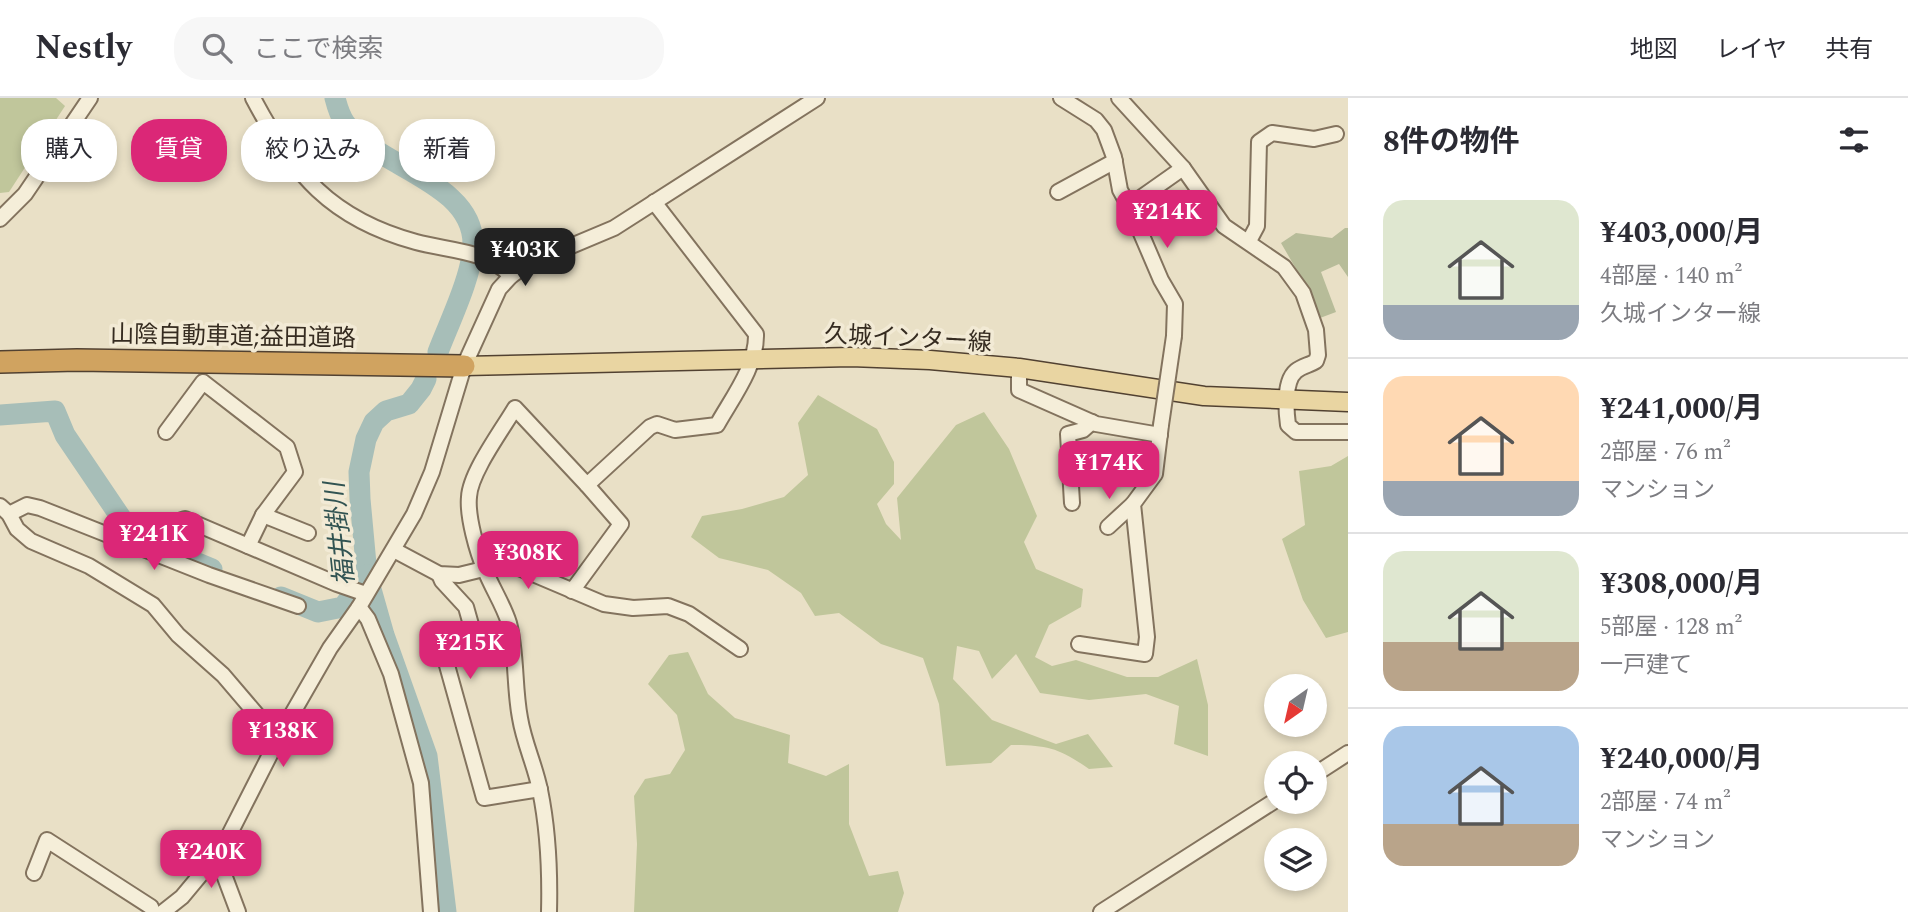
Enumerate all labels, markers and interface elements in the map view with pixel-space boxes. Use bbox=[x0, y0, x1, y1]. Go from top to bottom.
search box bbox=[174, 17, 664, 80]
text: Nestly bbox=[35, 23, 132, 73]
icon: search bbox=[198, 29, 236, 67]
text: ここで検索 bbox=[254, 29, 384, 69]
text: 地図 bbox=[1630, 32, 1678, 68]
text: レイヤ bbox=[1716, 32, 1787, 68]
text: 共有 bbox=[1825, 32, 1873, 68]
chip: 購入 bbox=[21, 119, 117, 182]
chip: 賃貸 bbox=[131, 119, 227, 182]
chip: 絞り込み bbox=[241, 119, 385, 182]
chip: 新着 bbox=[399, 119, 495, 182]
text: 8件の物件 bbox=[1383, 119, 1520, 165]
icon: filters bbox=[1835, 121, 1873, 159]
pin: ¥214K bbox=[1118, 190, 1216, 250]
text: ¥214K bbox=[1132, 195, 1202, 230]
text: ¥403,000/月 bbox=[1600, 210, 1763, 256]
pin: ¥403K bbox=[476, 228, 574, 288]
icon: home bbox=[1439, 228, 1523, 312]
text: ¥403K bbox=[490, 233, 560, 268]
text: 4部屋 · 140 m² bbox=[1600, 259, 1742, 294]
text: 久城インター線 bbox=[1600, 297, 1761, 332]
street label: 山陰自動車道;益田道路 bbox=[110, 317, 356, 357]
street label: 久城インター線 bbox=[823, 317, 993, 361]
text: ¥241,000/月 bbox=[1600, 386, 1763, 432]
icon: home bbox=[1439, 404, 1523, 488]
text: 2部屋 · 76 m² bbox=[1600, 435, 1731, 470]
pin: ¥174K bbox=[1060, 442, 1158, 501]
text: ¥174K bbox=[1074, 446, 1144, 481]
text: マンション bbox=[1600, 473, 1715, 508]
water label: 福井掛川 bbox=[314, 477, 365, 588]
pin: ¥241K bbox=[105, 512, 203, 572]
text: ¥241K bbox=[119, 517, 189, 552]
pin: ¥308K bbox=[479, 532, 577, 591]
text: ¥308K bbox=[493, 536, 563, 571]
text: ¥308,000/月 bbox=[1600, 561, 1763, 607]
icon: home bbox=[1439, 579, 1523, 663]
text: 5部屋 · 128 m² bbox=[1600, 610, 1742, 645]
pin: ¥215K bbox=[421, 622, 519, 681]
text: ¥215K bbox=[435, 626, 505, 661]
text: 一戸建て bbox=[1600, 648, 1692, 683]
north arrow bbox=[1264, 674, 1326, 737]
map controls bbox=[1264, 674, 1327, 891]
pin: ¥138K bbox=[234, 710, 332, 769]
text: ¥138K bbox=[248, 714, 318, 749]
text: ¥240,000/月 bbox=[1600, 736, 1763, 782]
button: locate bbox=[1264, 751, 1327, 814]
icon: home bbox=[1439, 754, 1523, 838]
text: 2部屋 · 74 m² bbox=[1600, 785, 1731, 820]
text: マンション bbox=[1600, 823, 1715, 858]
button: layers bbox=[1264, 828, 1327, 891]
pin: ¥240K bbox=[162, 830, 260, 890]
text: ¥240K bbox=[176, 835, 246, 870]

